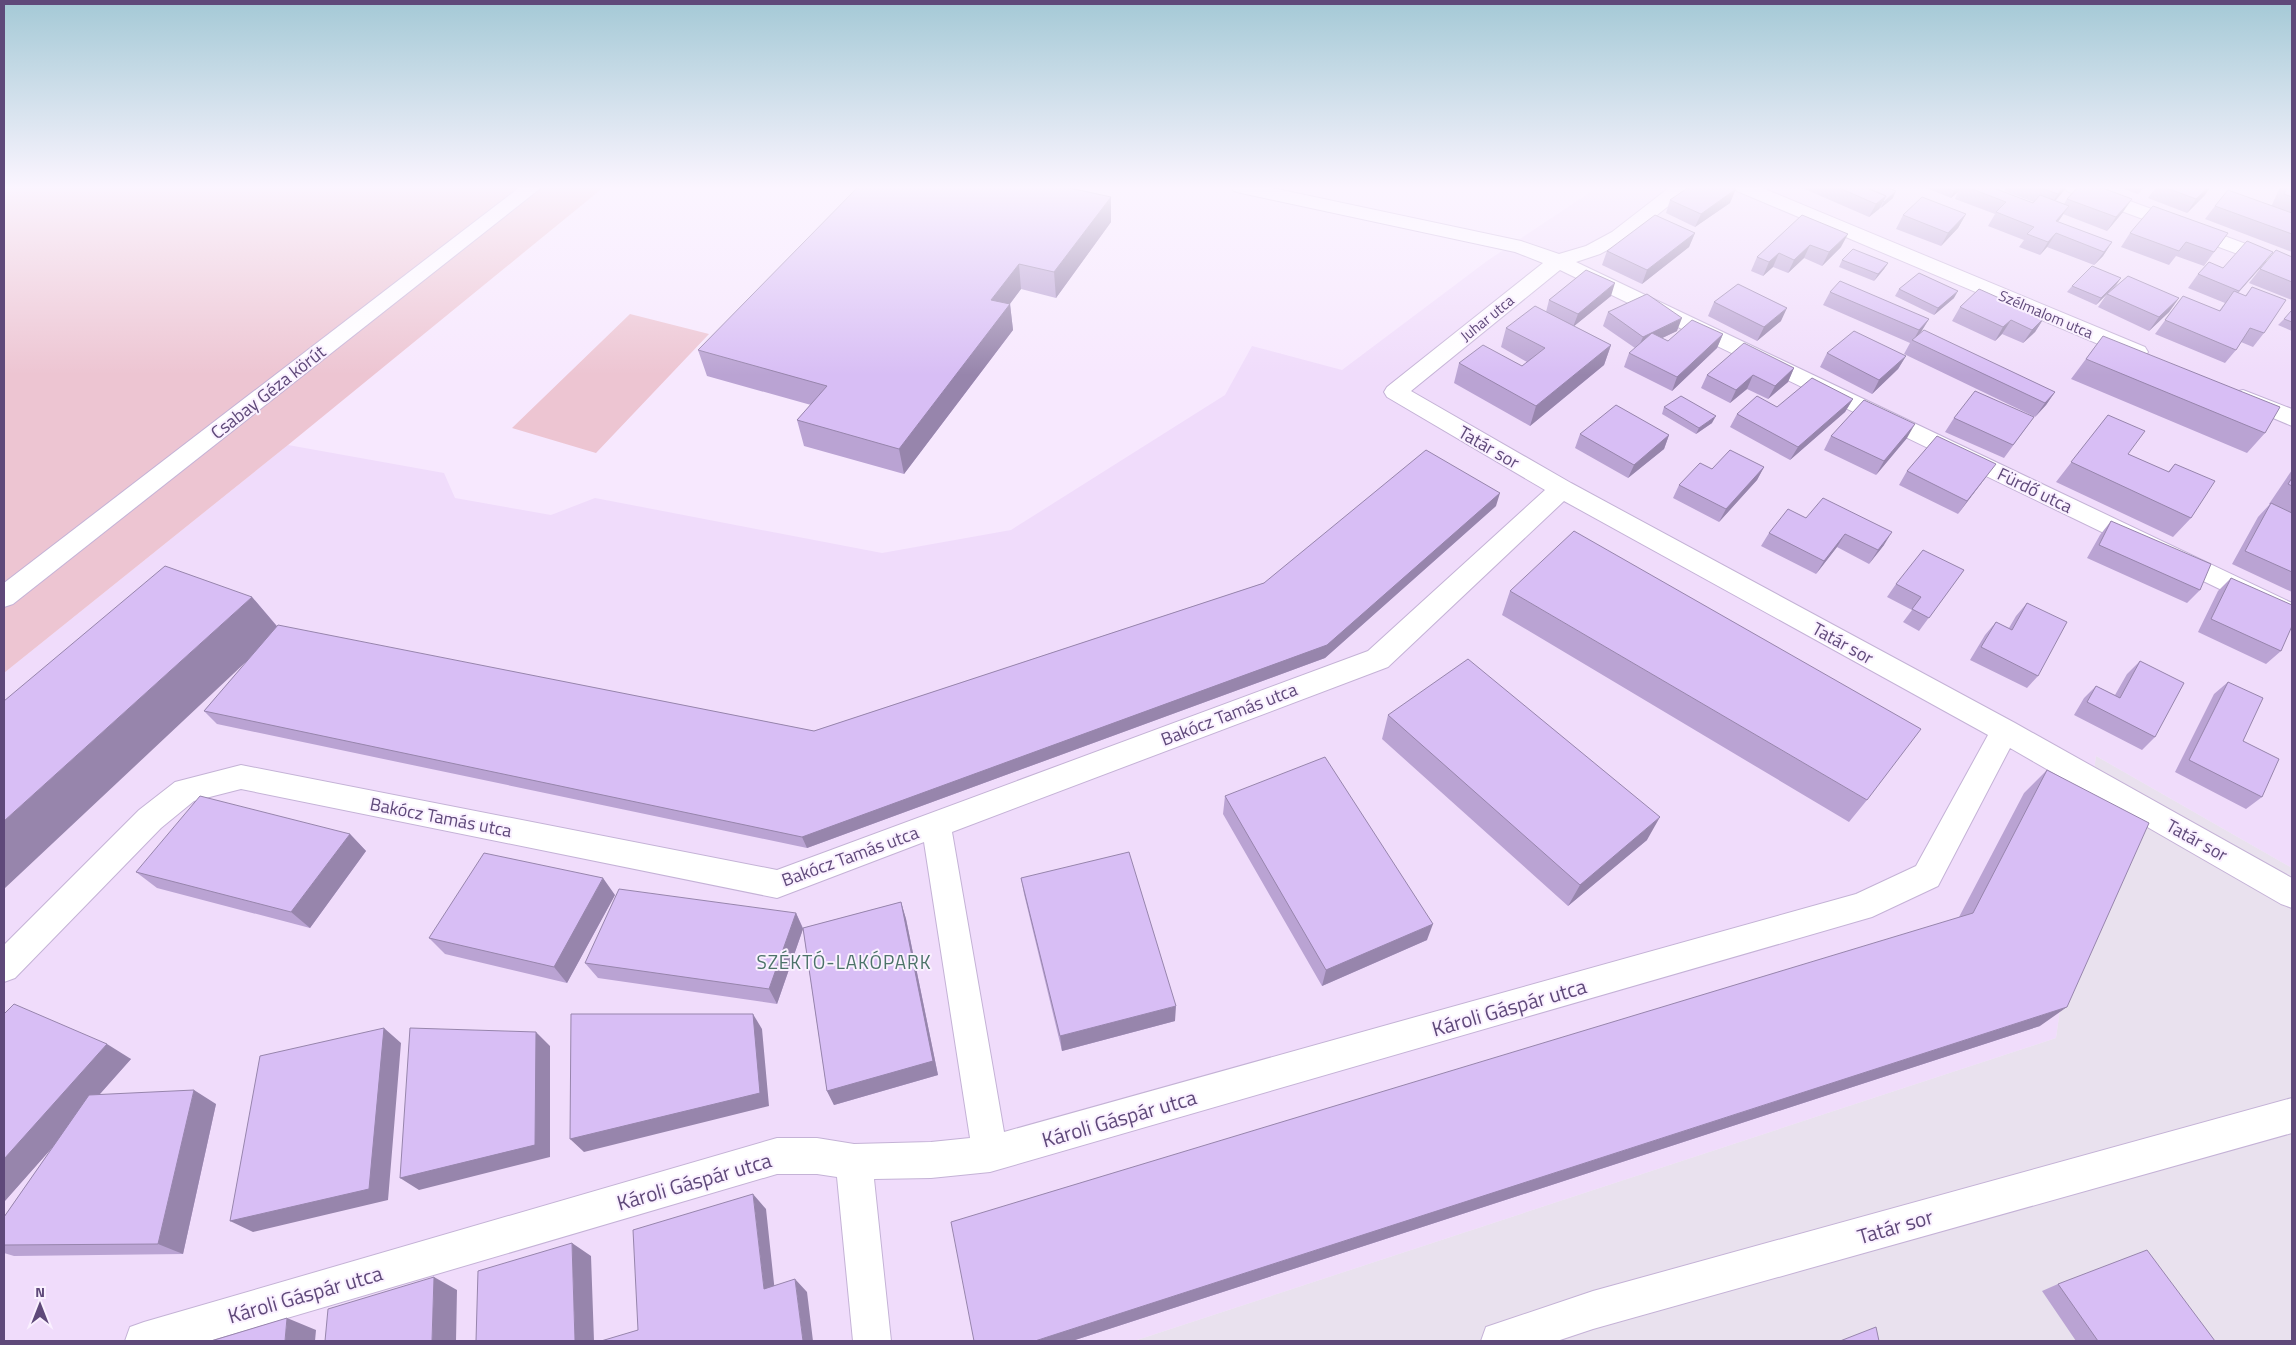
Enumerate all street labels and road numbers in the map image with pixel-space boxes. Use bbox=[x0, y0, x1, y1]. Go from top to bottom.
street label: Szélmalom utca bbox=[1995, 284, 2097, 344]
street label: Juhar utca bbox=[1455, 289, 1519, 347]
street label: Csabay Géza körút bbox=[205, 338, 332, 446]
street label: Tatár sor bbox=[1453, 419, 1525, 475]
street label: Fürdő utca bbox=[1993, 460, 2077, 520]
street label: Tatár sor bbox=[1807, 615, 1879, 671]
street label: Bakócz Tamás utca bbox=[1157, 676, 1301, 752]
street label: Bakócz Tamás utca bbox=[368, 790, 514, 844]
street label: Tatár sor bbox=[2161, 812, 2233, 868]
street label: Bakócz Tamás utca bbox=[778, 819, 922, 893]
street label: Károli Gáspár utca bbox=[1428, 969, 1591, 1044]
street label: Károli Gáspár utca bbox=[1038, 1080, 1201, 1155]
street label: Károli Gáspár utca bbox=[613, 1143, 776, 1218]
street label: Tatár sor bbox=[1853, 1200, 1937, 1252]
street label: Károli Gáspár utca bbox=[224, 1256, 387, 1331]

